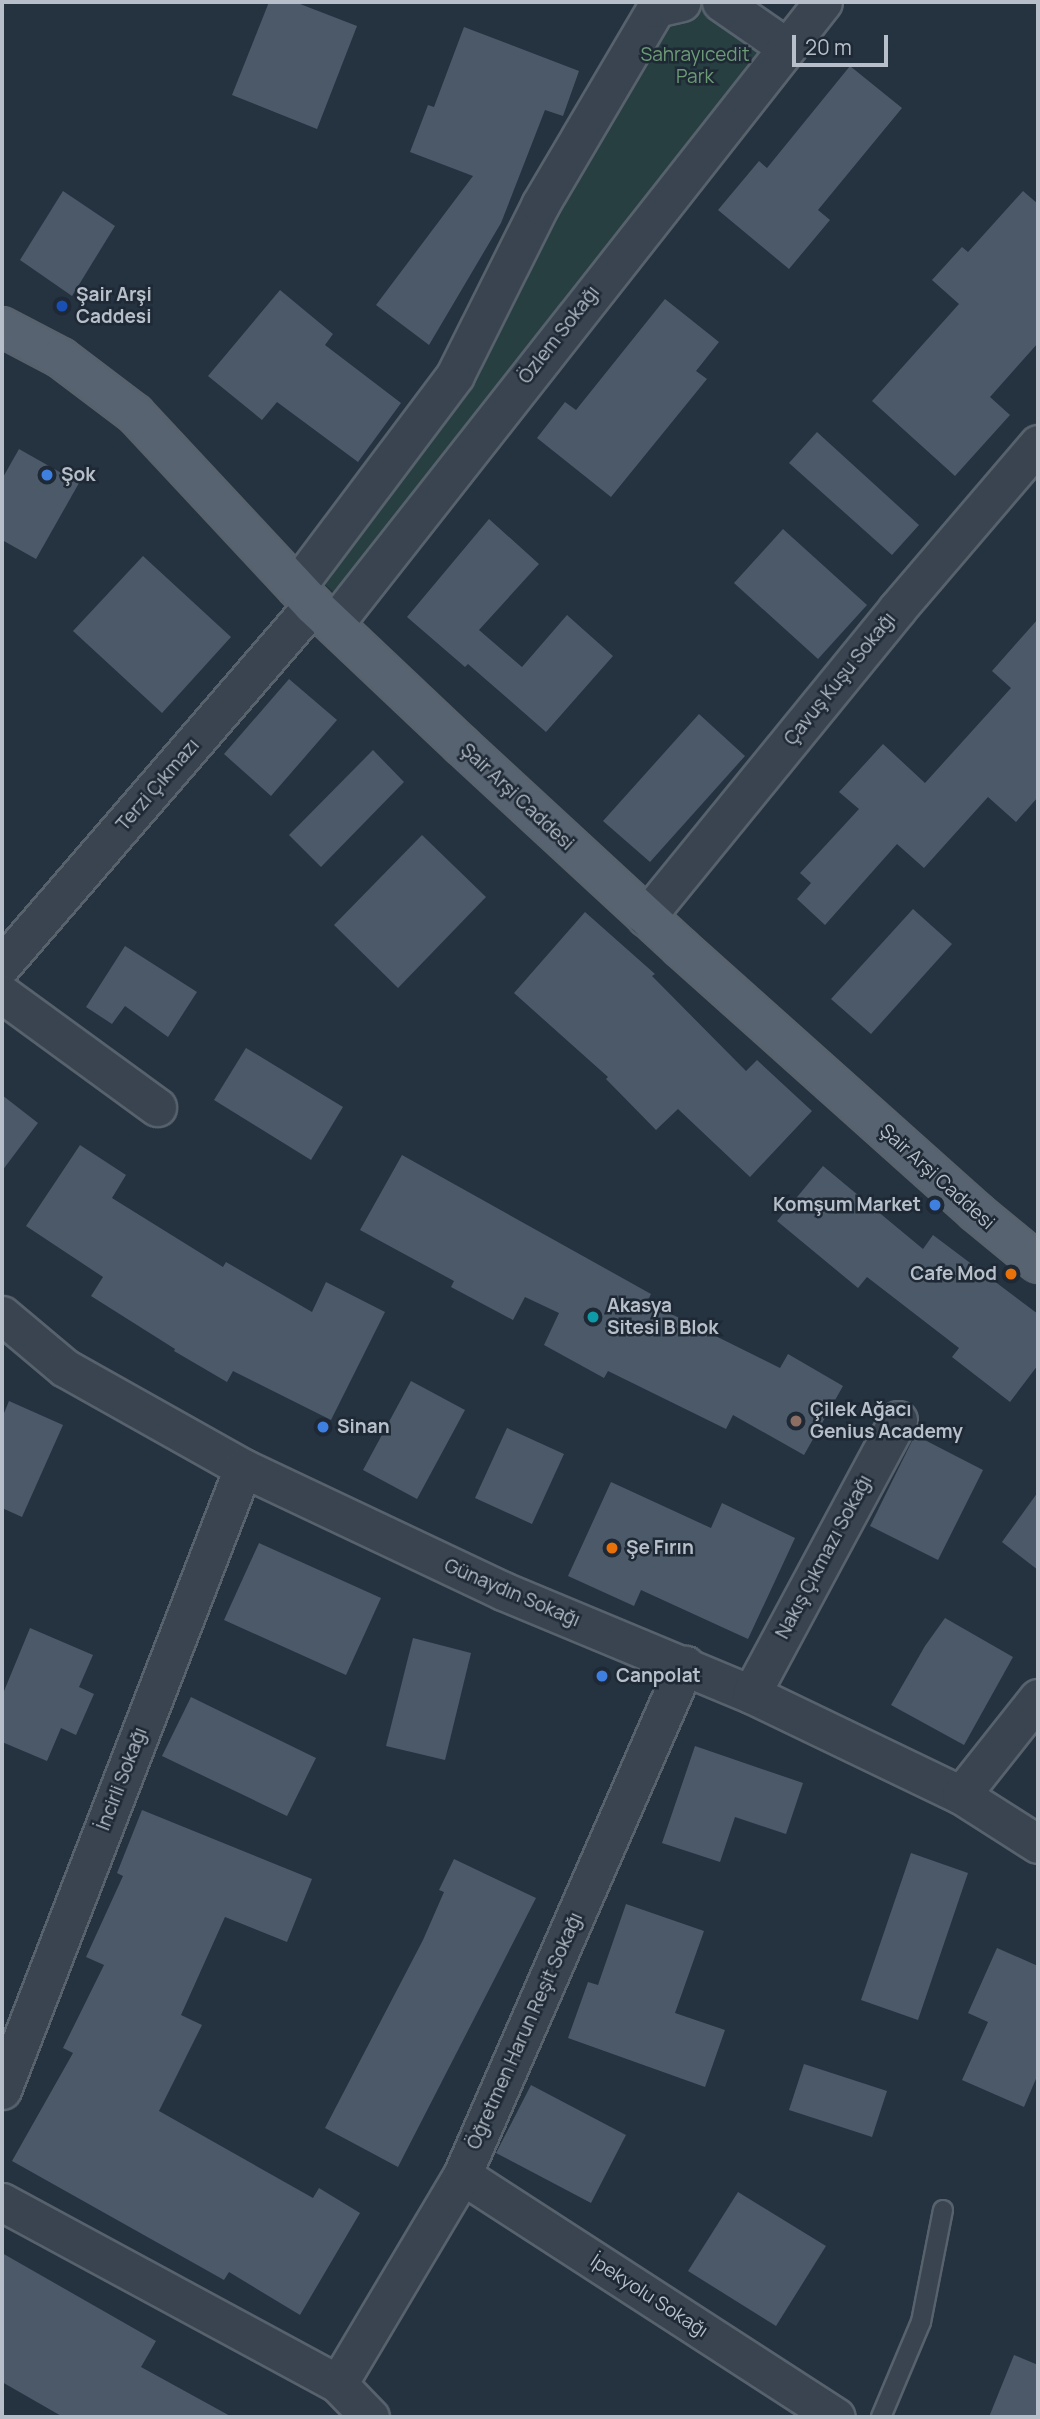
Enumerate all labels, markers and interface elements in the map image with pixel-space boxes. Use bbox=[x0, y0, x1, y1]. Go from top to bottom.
scale bar bbox=[795, 21, 891, 65]
text: 20 m bbox=[805, 33, 852, 61]
park label: Sahrayıcedit Park bbox=[640, 44, 750, 88]
street label: Özlem Sokağı bbox=[514, 282, 604, 388]
place label: Şair Arşi Caddesi bbox=[76, 284, 152, 328]
marker: Şair Arşi Caddesi bbox=[54, 298, 70, 314]
place label: Şok bbox=[61, 464, 95, 486]
marker: Şok bbox=[39, 467, 55, 483]
street label: Çavuş Kuşu Sokağı bbox=[780, 608, 900, 750]
street label: Terzi Çıkmazı bbox=[112, 734, 204, 836]
street label: Şair Arşi Caddesi bbox=[456, 739, 578, 855]
street label: Şair Arşi Caddesi bbox=[875, 1120, 999, 1234]
place label: Komşum Market bbox=[773, 1194, 921, 1216]
marker: Komşum Market bbox=[927, 1197, 943, 1213]
place label: Cafe Mod bbox=[910, 1263, 997, 1285]
marker: Cafe Mod bbox=[1003, 1266, 1019, 1282]
place label: Akasya Sitesi B Blok bbox=[607, 1295, 718, 1339]
marker: Akasya Sitesi B Blok bbox=[585, 1309, 601, 1325]
place label: Çilek Ağacı Genius Academy bbox=[810, 1399, 963, 1443]
marker: Çilek Ağacı Genius Academy bbox=[788, 1413, 804, 1429]
place label: Sinan bbox=[337, 1416, 390, 1438]
marker: Sinan bbox=[315, 1419, 331, 1435]
street label: Nakış Çıkmazı Sokağı bbox=[771, 1471, 877, 1643]
place label: Şe Fırın bbox=[626, 1537, 694, 1559]
marker: Şe Fırın bbox=[604, 1540, 620, 1556]
street label: Günaydın Sokağı bbox=[441, 1554, 583, 1632]
place label: Canpolat bbox=[616, 1665, 701, 1687]
marker: Canpolat bbox=[594, 1668, 610, 1684]
street label: İncirli Sokağı bbox=[92, 1724, 152, 1834]
street label: Öğretmen Harun Reşit Sokağı bbox=[462, 1909, 588, 2153]
street label: İpekyolu Sokağı bbox=[586, 2250, 712, 2342]

